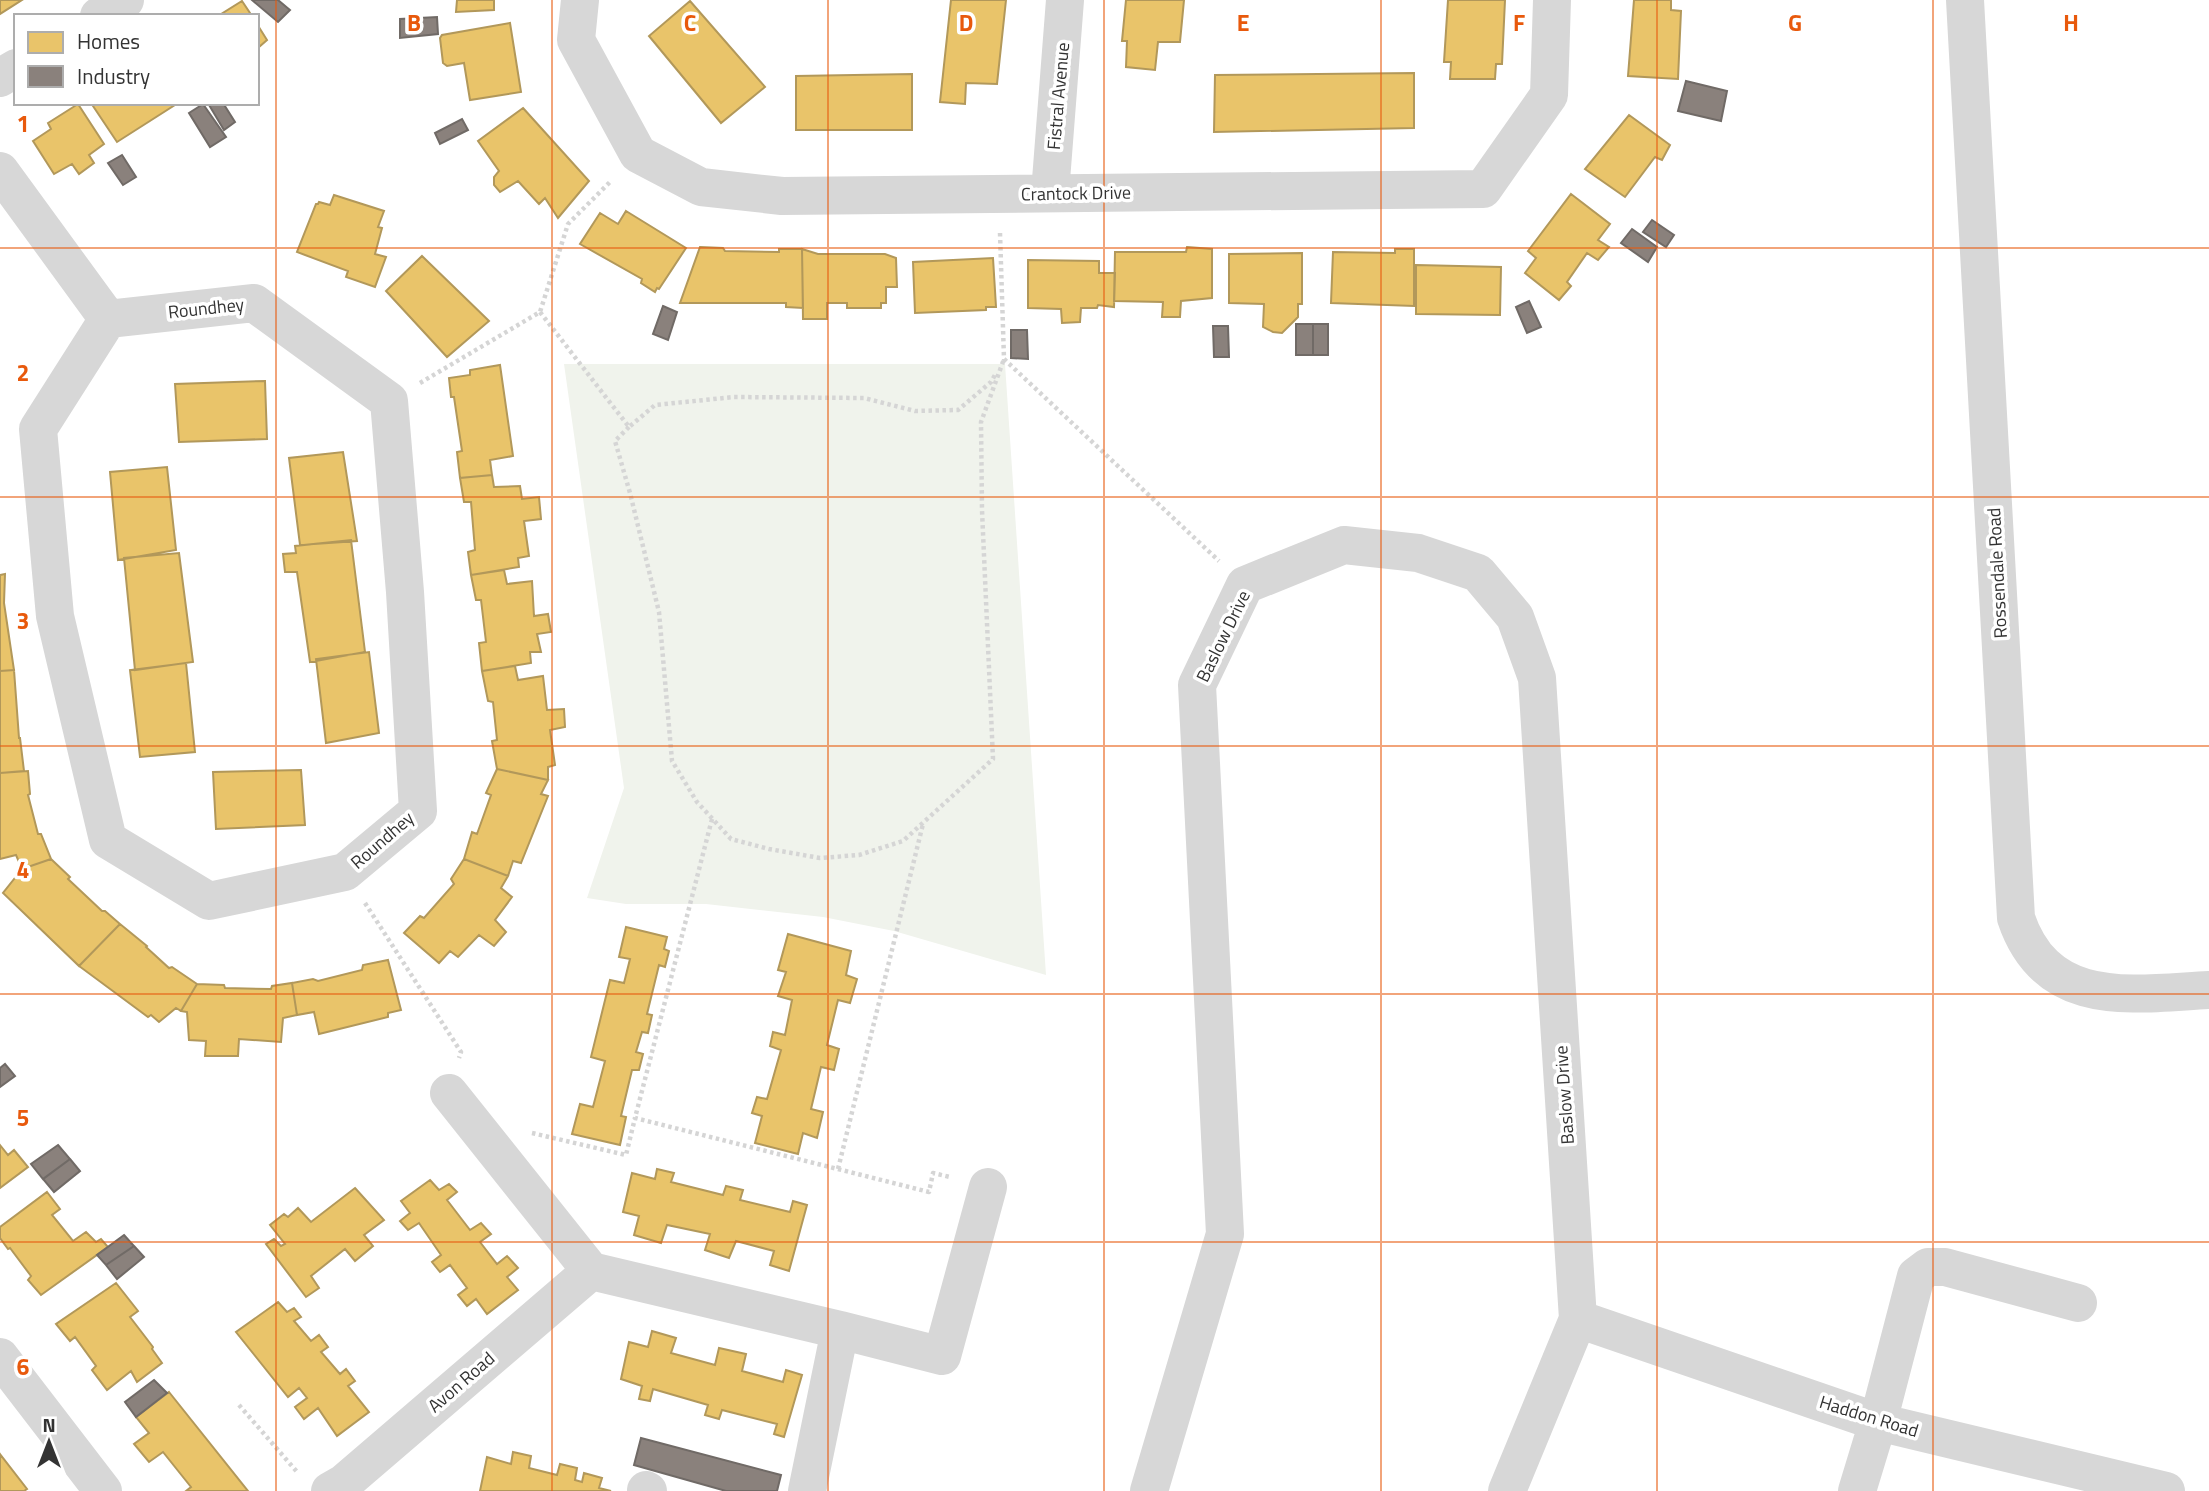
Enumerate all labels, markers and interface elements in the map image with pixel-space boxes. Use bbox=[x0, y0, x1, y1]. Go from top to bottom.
text: B bbox=[407, 5, 421, 40]
text: C bbox=[684, 5, 696, 40]
text: D bbox=[959, 5, 973, 40]
text: E bbox=[1237, 5, 1249, 40]
text: F bbox=[1513, 5, 1525, 40]
text: G bbox=[1788, 5, 1802, 40]
text: H bbox=[2063, 5, 2079, 40]
legend bbox=[14, 14, 259, 105]
text: Homes bbox=[77, 25, 140, 57]
street label: Fistral Avenue bbox=[1040, 41, 1076, 151]
text: Industry bbox=[77, 60, 150, 92]
text: 1 bbox=[17, 106, 29, 141]
street label: Crantock Drive bbox=[1021, 179, 1131, 207]
street label: Roundhey bbox=[167, 291, 246, 325]
text: 2 bbox=[17, 355, 29, 390]
street label: Rossendale Road bbox=[1980, 507, 2014, 639]
street label: Baslow Drive bbox=[1189, 586, 1257, 686]
text: 3 bbox=[17, 603, 29, 638]
street label: Roundhey bbox=[344, 805, 420, 875]
text: 4 bbox=[17, 852, 29, 887]
street label: Baslow Drive bbox=[1547, 1045, 1581, 1145]
text: 5 bbox=[17, 1100, 29, 1135]
street label: Avon Road bbox=[422, 1345, 500, 1419]
text: 6 bbox=[17, 1349, 30, 1384]
street label: Haddon Road bbox=[1816, 1388, 1922, 1444]
north arrow bbox=[14, 1407, 84, 1477]
text: N bbox=[42, 1410, 56, 1439]

